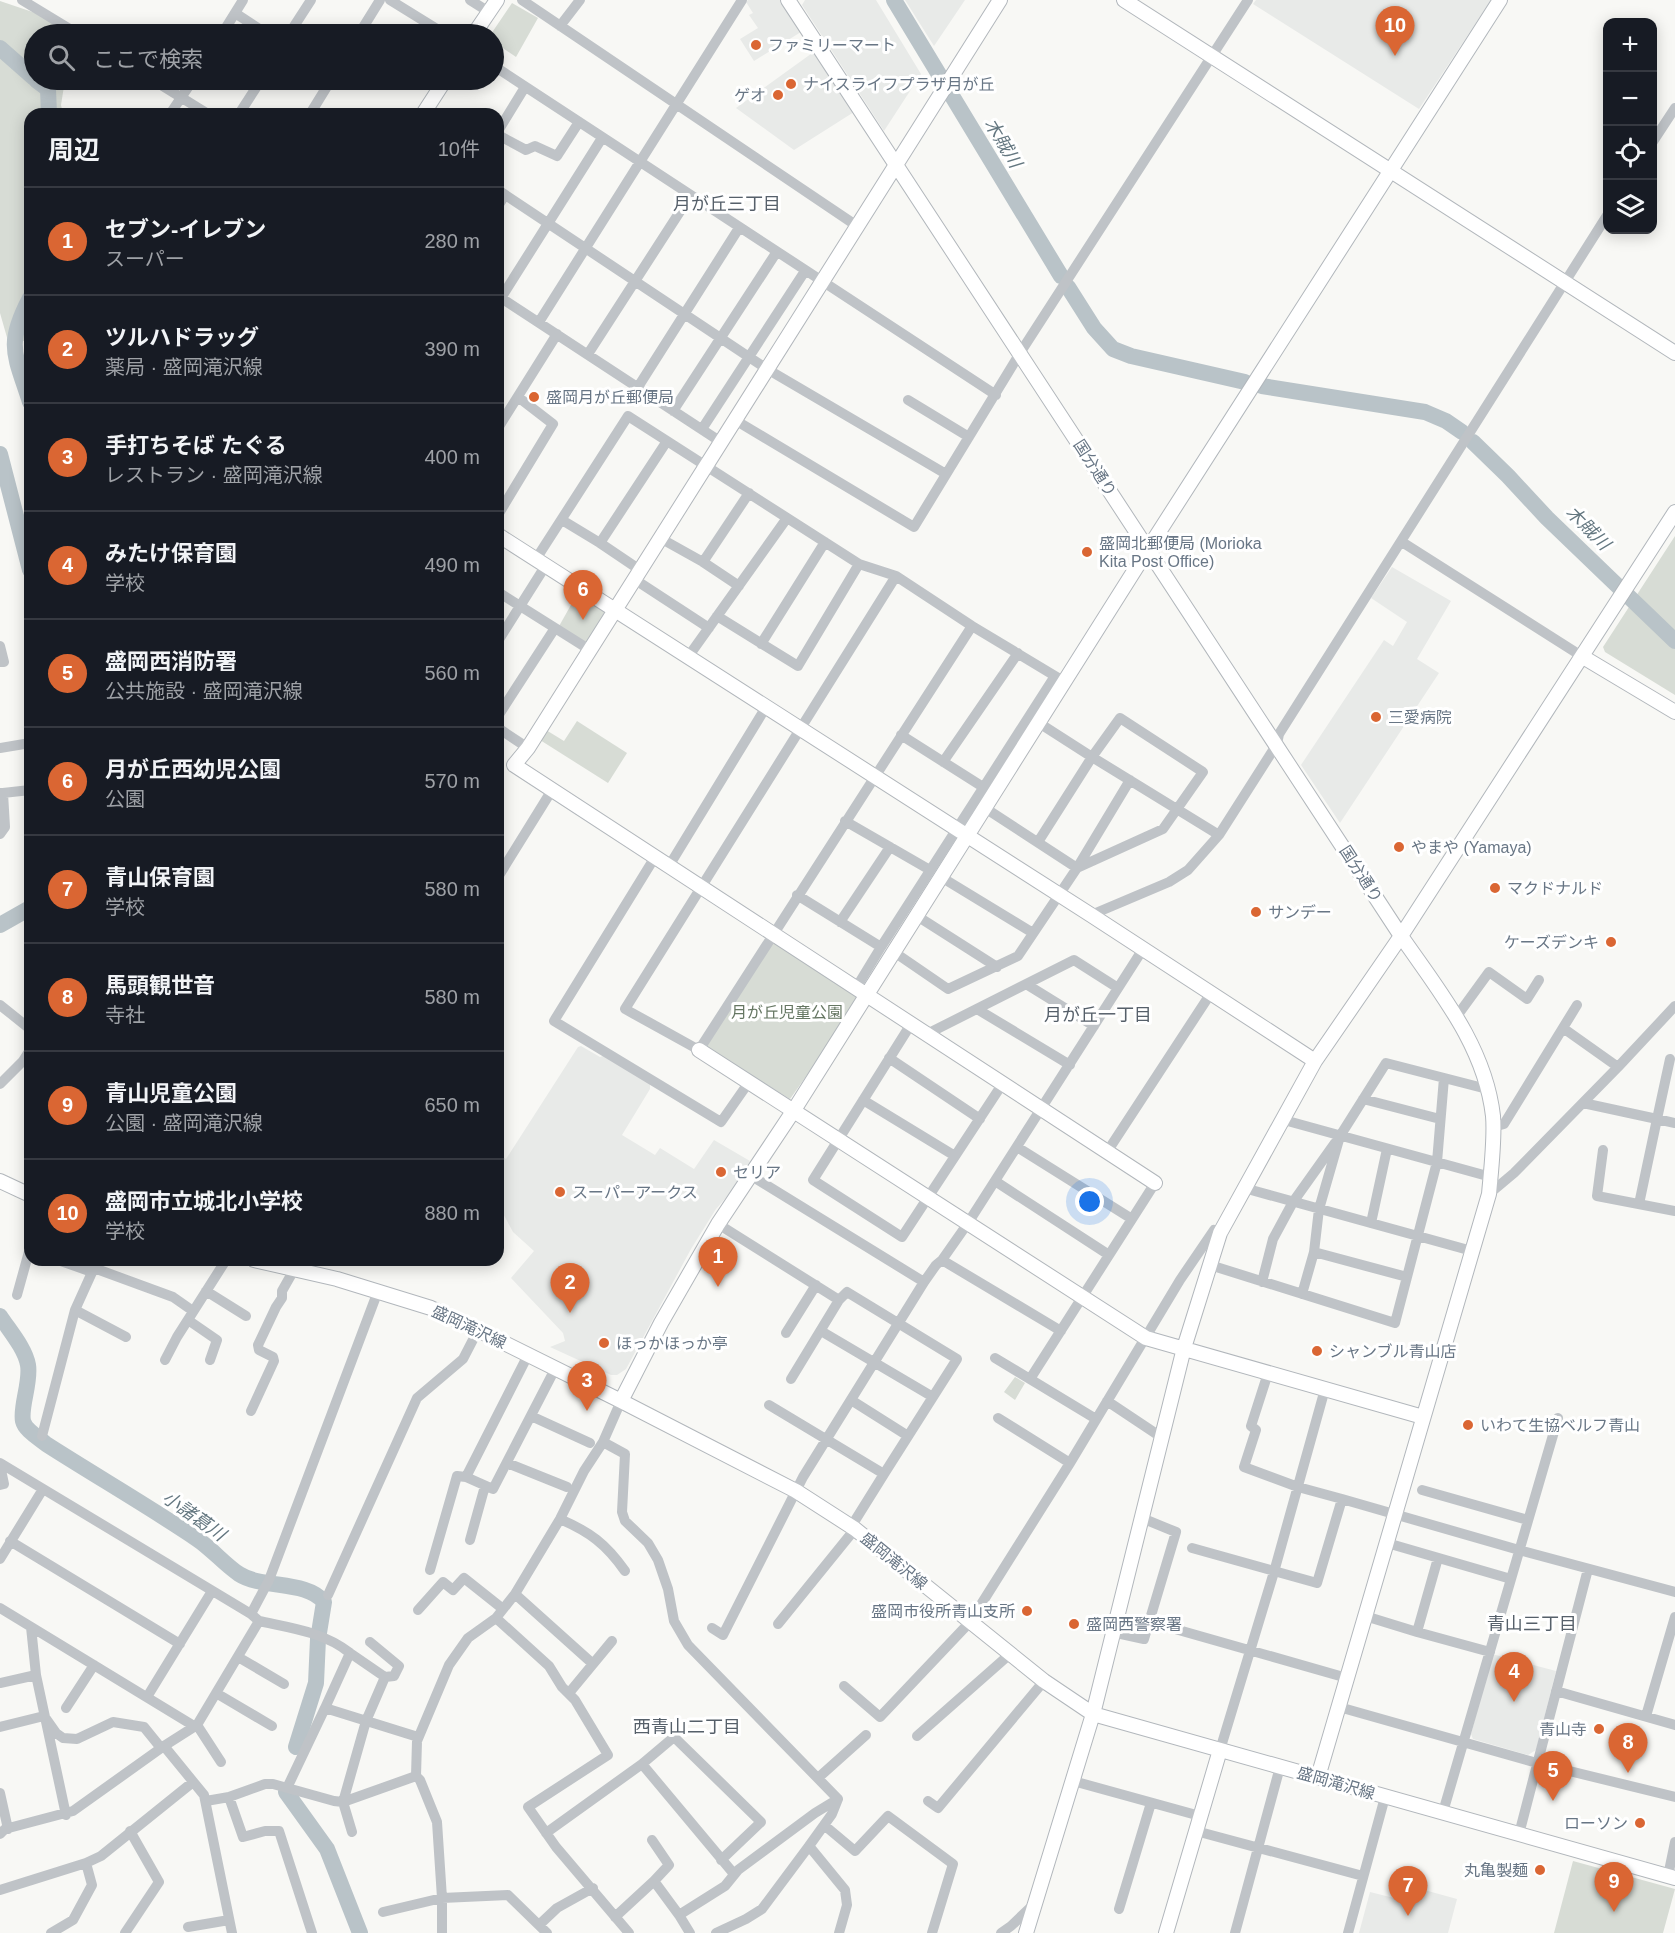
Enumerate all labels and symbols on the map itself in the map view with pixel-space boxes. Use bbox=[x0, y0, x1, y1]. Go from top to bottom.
pin: 10 bbox=[1376, 7, 1414, 56]
place label: ファミリーマート bbox=[768, 37, 896, 54]
marker: ファミリーマート bbox=[749, 38, 763, 52]
place label: ナイスライフプラザ月が丘 bbox=[803, 76, 995, 93]
marker: ナイスライフプラザ月が丘 bbox=[784, 77, 798, 91]
place label: ゲオ bbox=[734, 87, 766, 104]
marker: ゲオ bbox=[771, 88, 785, 102]
water label: 木賊川 bbox=[981, 115, 1027, 173]
district label: 月が丘三丁目 bbox=[673, 194, 781, 214]
place label: 盛岡月が丘郵便局 bbox=[546, 389, 674, 406]
marker: 盛岡月が丘郵便局 bbox=[527, 390, 541, 404]
street label: 国分通り bbox=[1070, 437, 1120, 499]
water label: 木賊川 bbox=[1562, 502, 1616, 556]
place label: 盛岡北郵便局 (Morioka Kita Post Office) bbox=[1099, 535, 1262, 570]
marker: 盛岡北郵便局 (Morioka Kita Post Office) bbox=[1080, 545, 1094, 559]
pin: 6 bbox=[564, 570, 602, 620]
place label: 三愛病院 bbox=[1388, 709, 1452, 726]
marker: 三愛病院 bbox=[1369, 710, 1383, 724]
place label: やまや (Yamaya) bbox=[1411, 839, 1532, 856]
marker: やまや (Yamaya) bbox=[1392, 840, 1406, 854]
street label: 国分通り bbox=[1336, 843, 1386, 905]
place label: マクドナルド bbox=[1507, 880, 1603, 897]
marker: マクドナルド bbox=[1488, 881, 1502, 895]
place label: サンデー bbox=[1268, 904, 1332, 921]
marker: サンデー bbox=[1249, 905, 1263, 919]
place label: ケーズデンキ bbox=[1504, 934, 1599, 951]
marker: ケーズデンキ bbox=[1604, 935, 1618, 949]
park label: 月が丘児童公園 bbox=[731, 1004, 843, 1021]
district label: 月が丘一丁目 bbox=[1044, 1005, 1152, 1025]
place label: セリア bbox=[733, 1164, 781, 1181]
marker: セリア bbox=[714, 1165, 728, 1179]
place label: スーパーアークス bbox=[572, 1184, 698, 1201]
marker: スーパーアークス bbox=[553, 1185, 567, 1199]
your location bbox=[1075, 1187, 1104, 1216]
pin: 1 bbox=[698, 1238, 738, 1287]
pin: 2 bbox=[550, 1264, 590, 1313]
street label: 盛岡滝沢線 bbox=[429, 1302, 509, 1352]
place label: ほっかほっか亭 bbox=[616, 1335, 728, 1352]
marker: ほっかほっか亭 bbox=[597, 1336, 611, 1350]
place label: シャンブル青山店 bbox=[1329, 1343, 1457, 1360]
marker: シャンブル青山店 bbox=[1310, 1344, 1324, 1358]
pin: 3 bbox=[568, 1362, 606, 1411]
place label: いわて生協ベルフ青山 bbox=[1480, 1417, 1640, 1434]
marker: いわて生協ベルフ青山 bbox=[1461, 1418, 1475, 1432]
water label: 小諸葛川 bbox=[159, 1487, 231, 1546]
street label: 盛岡滝沢線 bbox=[858, 1529, 930, 1593]
place label: 盛岡市役所青山支所 bbox=[871, 1603, 1015, 1620]
marker: 盛岡市役所青山支所 bbox=[1020, 1604, 1034, 1618]
district label: 青山三丁目 bbox=[1487, 1614, 1577, 1634]
place label: 盛岡西警察署 bbox=[1086, 1616, 1182, 1633]
marker: 盛岡西警察署 bbox=[1067, 1617, 1081, 1631]
pin: 4 bbox=[1494, 1652, 1534, 1702]
district label: 西青山二丁目 bbox=[633, 1717, 741, 1737]
place label: 青山寺 bbox=[1539, 1721, 1587, 1738]
marker: 青山寺 bbox=[1592, 1722, 1606, 1736]
pin: 8 bbox=[1608, 1724, 1648, 1773]
pin: 5 bbox=[1534, 1752, 1572, 1801]
street label: 盛岡滝沢線 bbox=[1295, 1764, 1377, 1802]
place label: ローソン bbox=[1564, 1815, 1628, 1832]
marker: ローソン bbox=[1633, 1816, 1647, 1830]
place label: 丸亀製麺 bbox=[1464, 1862, 1528, 1879]
pin: 9 bbox=[1594, 1862, 1634, 1912]
marker: 丸亀製麺 bbox=[1533, 1863, 1547, 1877]
pin: 7 bbox=[1388, 1866, 1428, 1916]

